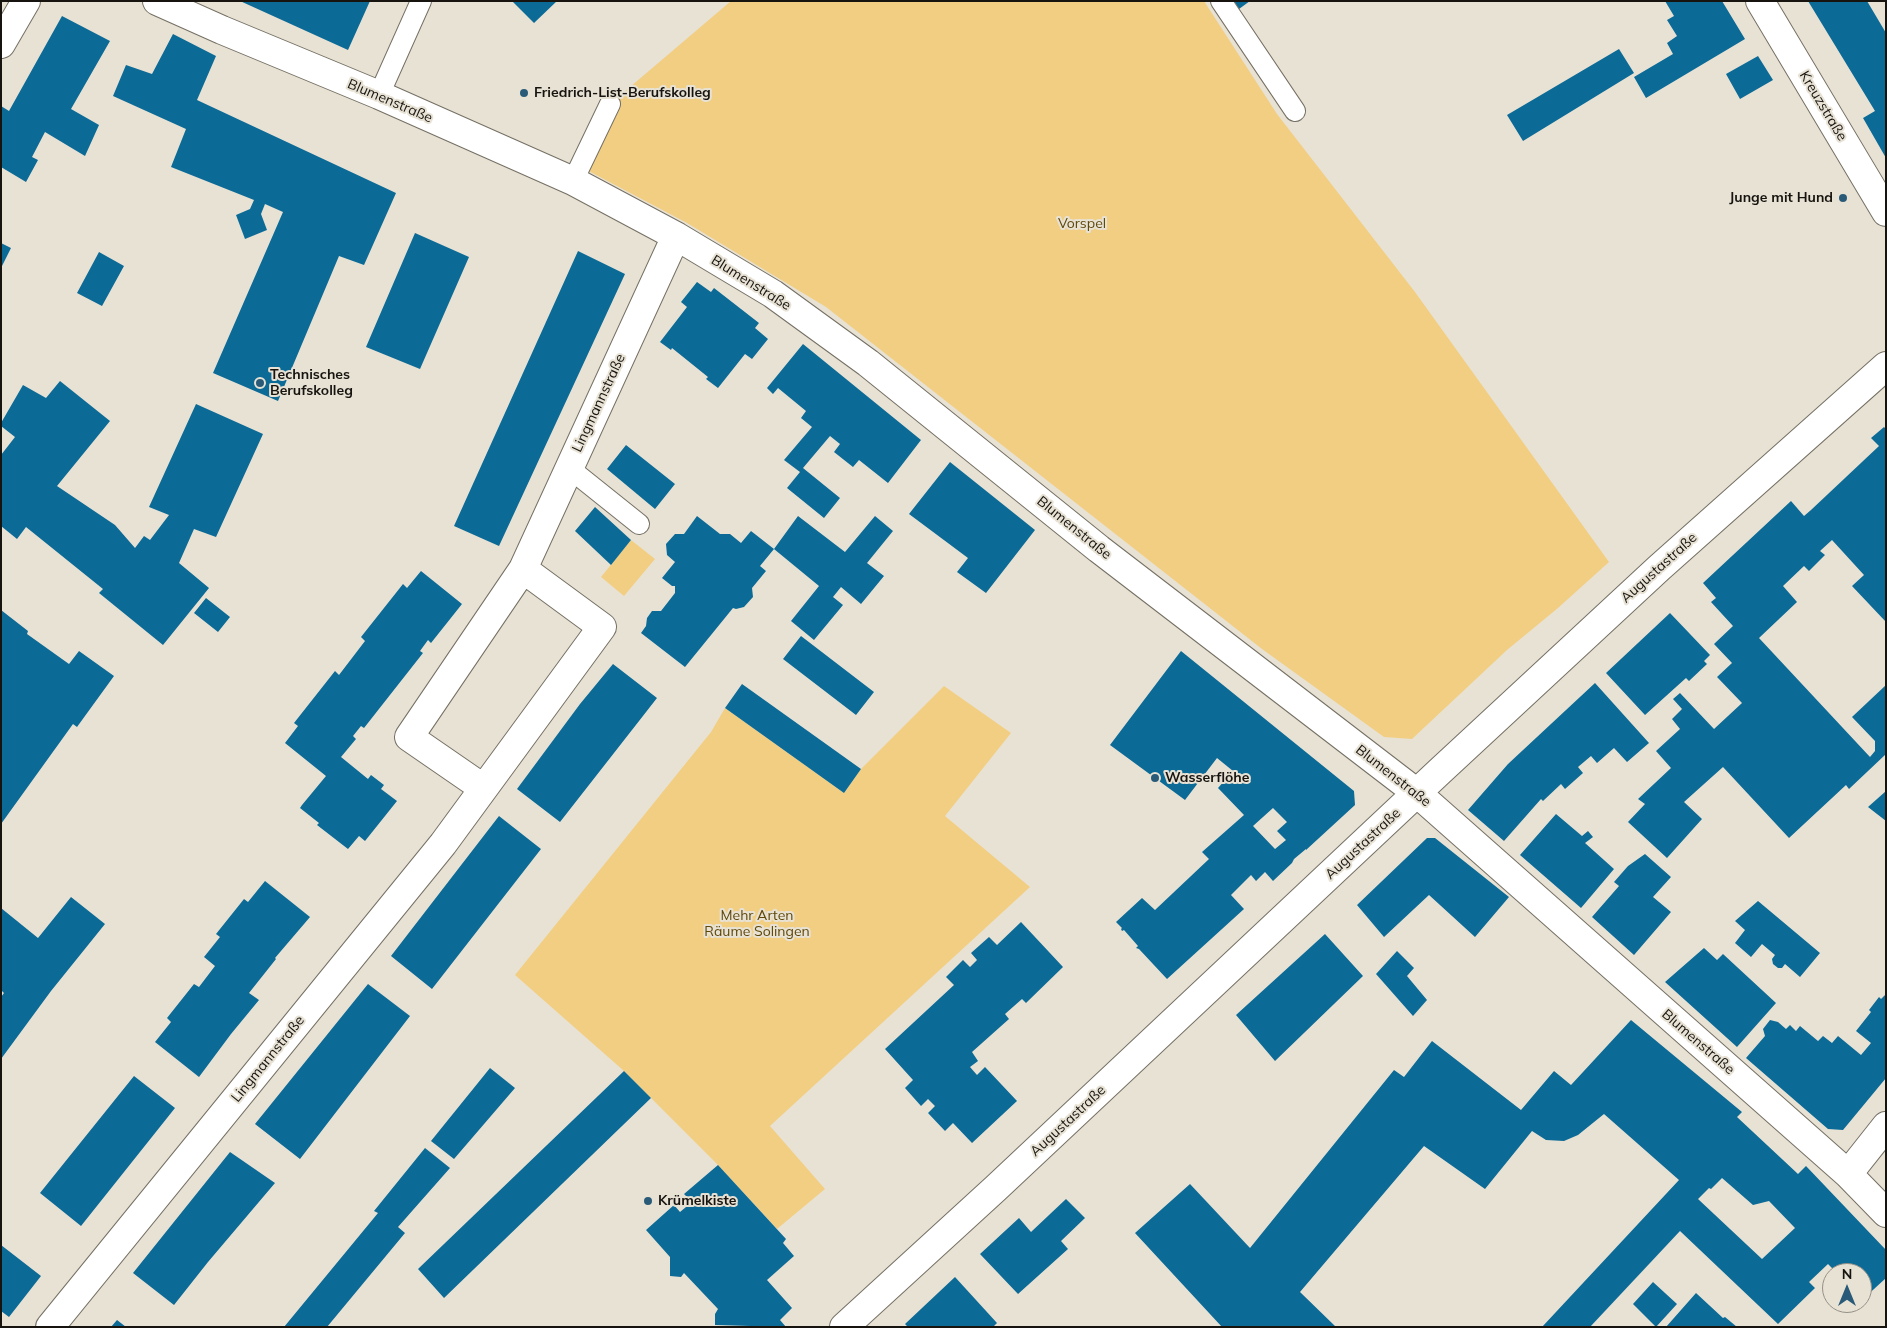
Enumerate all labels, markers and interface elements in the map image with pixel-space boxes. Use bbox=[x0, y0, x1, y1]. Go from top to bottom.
street label: Kreuzstraße bbox=[1796, 68, 1850, 144]
street label: Blumenstraße bbox=[345, 76, 435, 126]
place label: Friedrich-List-Berufskolleg bbox=[534, 85, 711, 101]
marker: Friedrich-List-Berufskolleg bbox=[518, 87, 530, 99]
place label: Junge mit Hund bbox=[1729, 190, 1833, 206]
marker: Junge mit Hund bbox=[1837, 192, 1849, 204]
park label: Vorspel bbox=[1058, 216, 1106, 232]
street label: Blumenstraße bbox=[708, 252, 794, 314]
street label: Lingmannstraße bbox=[569, 351, 629, 455]
place label: Technisches Berufskolleg bbox=[270, 367, 353, 400]
marker: Technisches Berufskolleg bbox=[254, 377, 266, 389]
street label: Blumenstraße bbox=[1033, 493, 1115, 563]
street label: Augustastraße bbox=[1617, 529, 1701, 607]
street label: Blumenstraße bbox=[1352, 741, 1434, 811]
place label: Wasserflöhe bbox=[1165, 770, 1249, 786]
marker: Wasserflöhe bbox=[1149, 772, 1161, 784]
street label: Augustastraße bbox=[1322, 805, 1404, 883]
park label: Mehr Arten Räume Solingen bbox=[704, 908, 810, 940]
street label: Blumenstraße bbox=[1658, 1006, 1738, 1078]
street label: Lingmannstraße bbox=[228, 1012, 308, 1106]
street label: Augustastraße bbox=[1027, 1082, 1109, 1160]
place label: Krümelkiste bbox=[658, 1193, 736, 1209]
marker: Krümelkiste bbox=[642, 1195, 654, 1207]
north arrow bbox=[1822, 1263, 1872, 1313]
text: N bbox=[1842, 1265, 1852, 1283]

